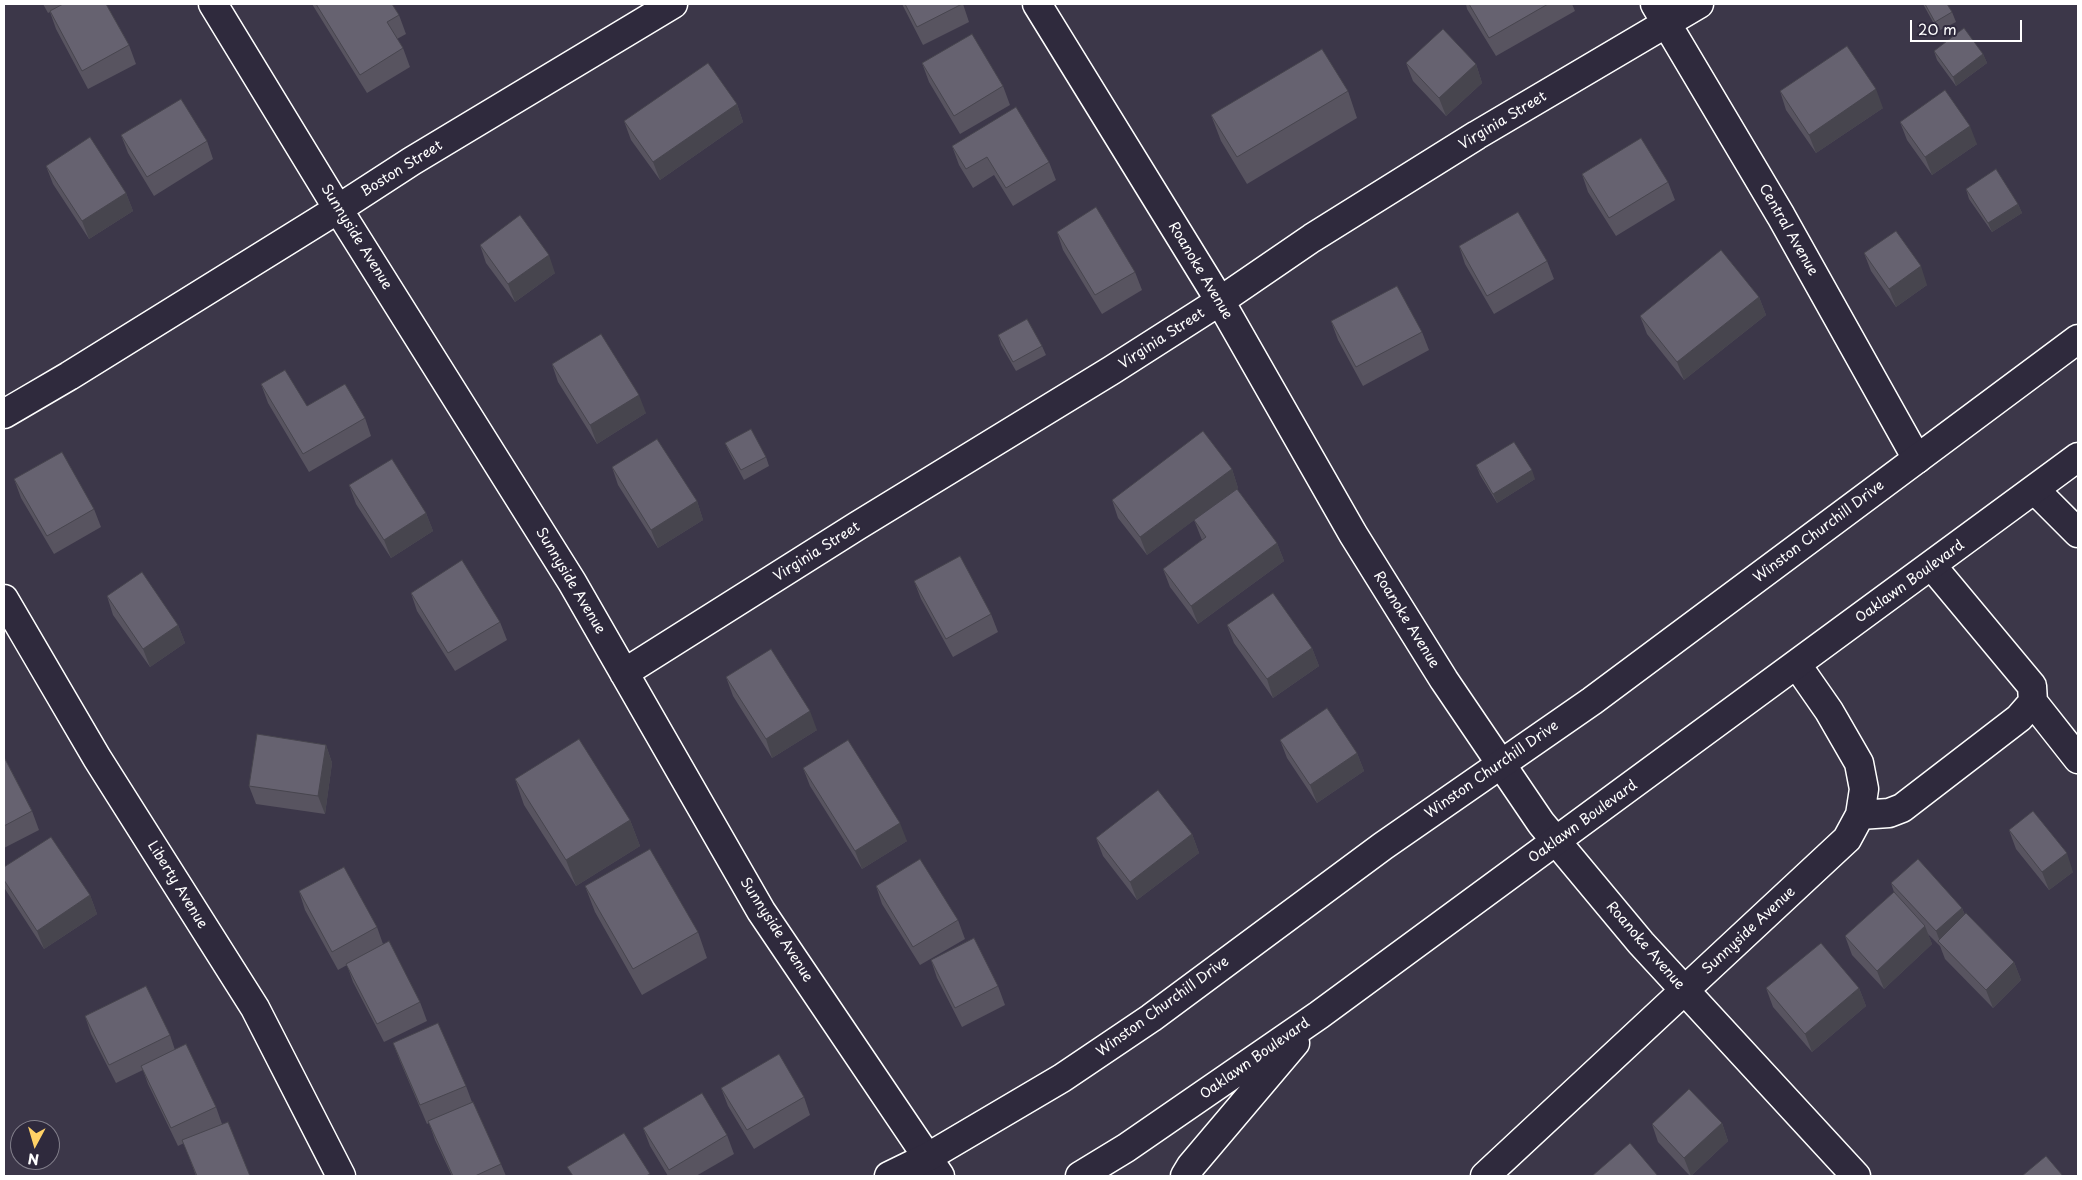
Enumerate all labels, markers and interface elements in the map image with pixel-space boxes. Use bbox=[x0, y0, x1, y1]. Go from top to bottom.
scale bar bbox=[1912, 10, 2024, 42]
text: 20 m bbox=[1918, 17, 1957, 40]
street label: Virginia Street bbox=[1456, 88, 1550, 154]
street label: Boston Street bbox=[358, 137, 446, 201]
street label: Sunnyside Avenue bbox=[317, 181, 395, 293]
street label: Central Avenue bbox=[1755, 181, 1821, 279]
street label: Roanoke Avenue bbox=[1164, 219, 1236, 323]
street label: Virginia Street bbox=[1116, 305, 1208, 373]
street label: Winston Churchill Drive bbox=[1750, 477, 1888, 587]
street label: Virginia Street bbox=[771, 519, 863, 585]
street label: Sunnyside Avenue bbox=[532, 525, 608, 637]
street label: Oaklawn Boulevard bbox=[1852, 537, 1968, 627]
street label: Roanoke Avenue bbox=[1370, 569, 1442, 671]
street label: Winston Churchill Drive bbox=[1422, 717, 1562, 823]
street label: Oaklawn Boulevard bbox=[1525, 777, 1641, 867]
street label: Liberty Avenue bbox=[143, 838, 211, 932]
street label: Sunnyside Avenue bbox=[736, 875, 816, 985]
street label: Sunnyside Avenue bbox=[1699, 884, 1799, 978]
street label: Roanoke Avenue bbox=[1602, 899, 1688, 993]
street label: Winston Churchill Drive bbox=[1094, 953, 1232, 1061]
street label: Oaklawn Boulevard bbox=[1197, 1015, 1313, 1103]
north arrow bbox=[10, 1120, 60, 1170]
text: N bbox=[27, 1148, 40, 1170]

